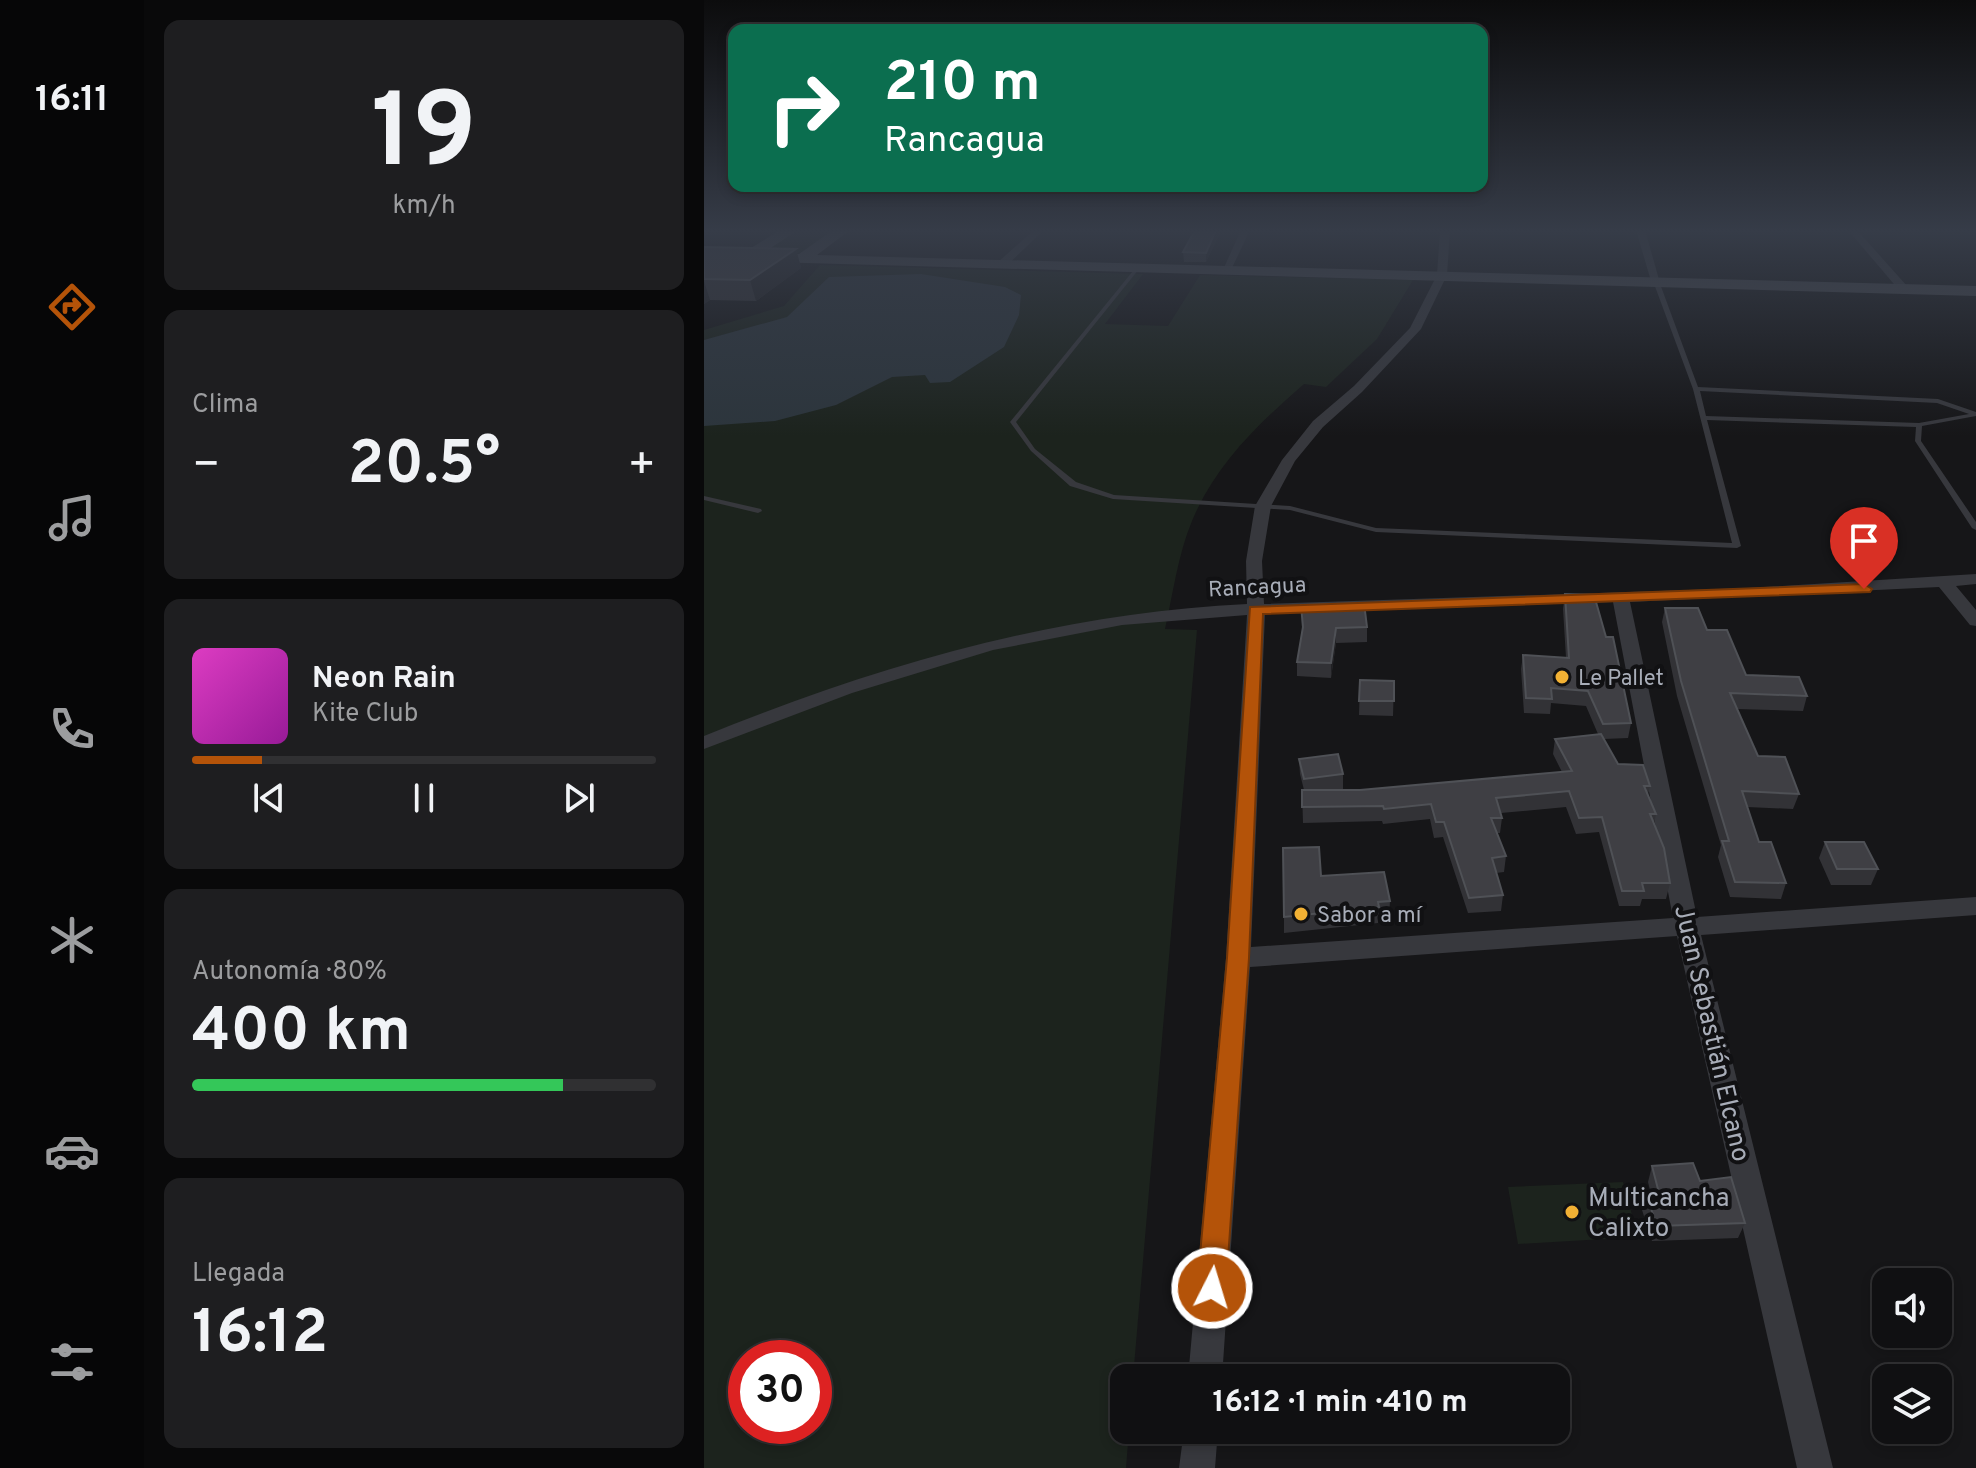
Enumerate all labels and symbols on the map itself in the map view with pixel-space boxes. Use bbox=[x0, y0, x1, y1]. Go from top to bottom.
pin bbox=[1830, 507, 1898, 589]
street label: Rancagua bbox=[1207, 572, 1307, 605]
place label: Le Pallet bbox=[1578, 666, 1664, 693]
marker: Le Pallet bbox=[1553, 668, 1571, 686]
street label: Juan Sebastián Elcano bbox=[1665, 902, 1756, 1165]
place label: Sabor a mí bbox=[1317, 903, 1424, 930]
marker: Sabor a mí bbox=[1292, 905, 1310, 923]
place label: Multicancha Calixto bbox=[1588, 1183, 1730, 1246]
marker: Multicancha Calixto bbox=[1563, 1203, 1581, 1221]
position arrow bbox=[1170, 1246, 1254, 1330]
speed limit sign: 30 bbox=[728, 1340, 832, 1444]

